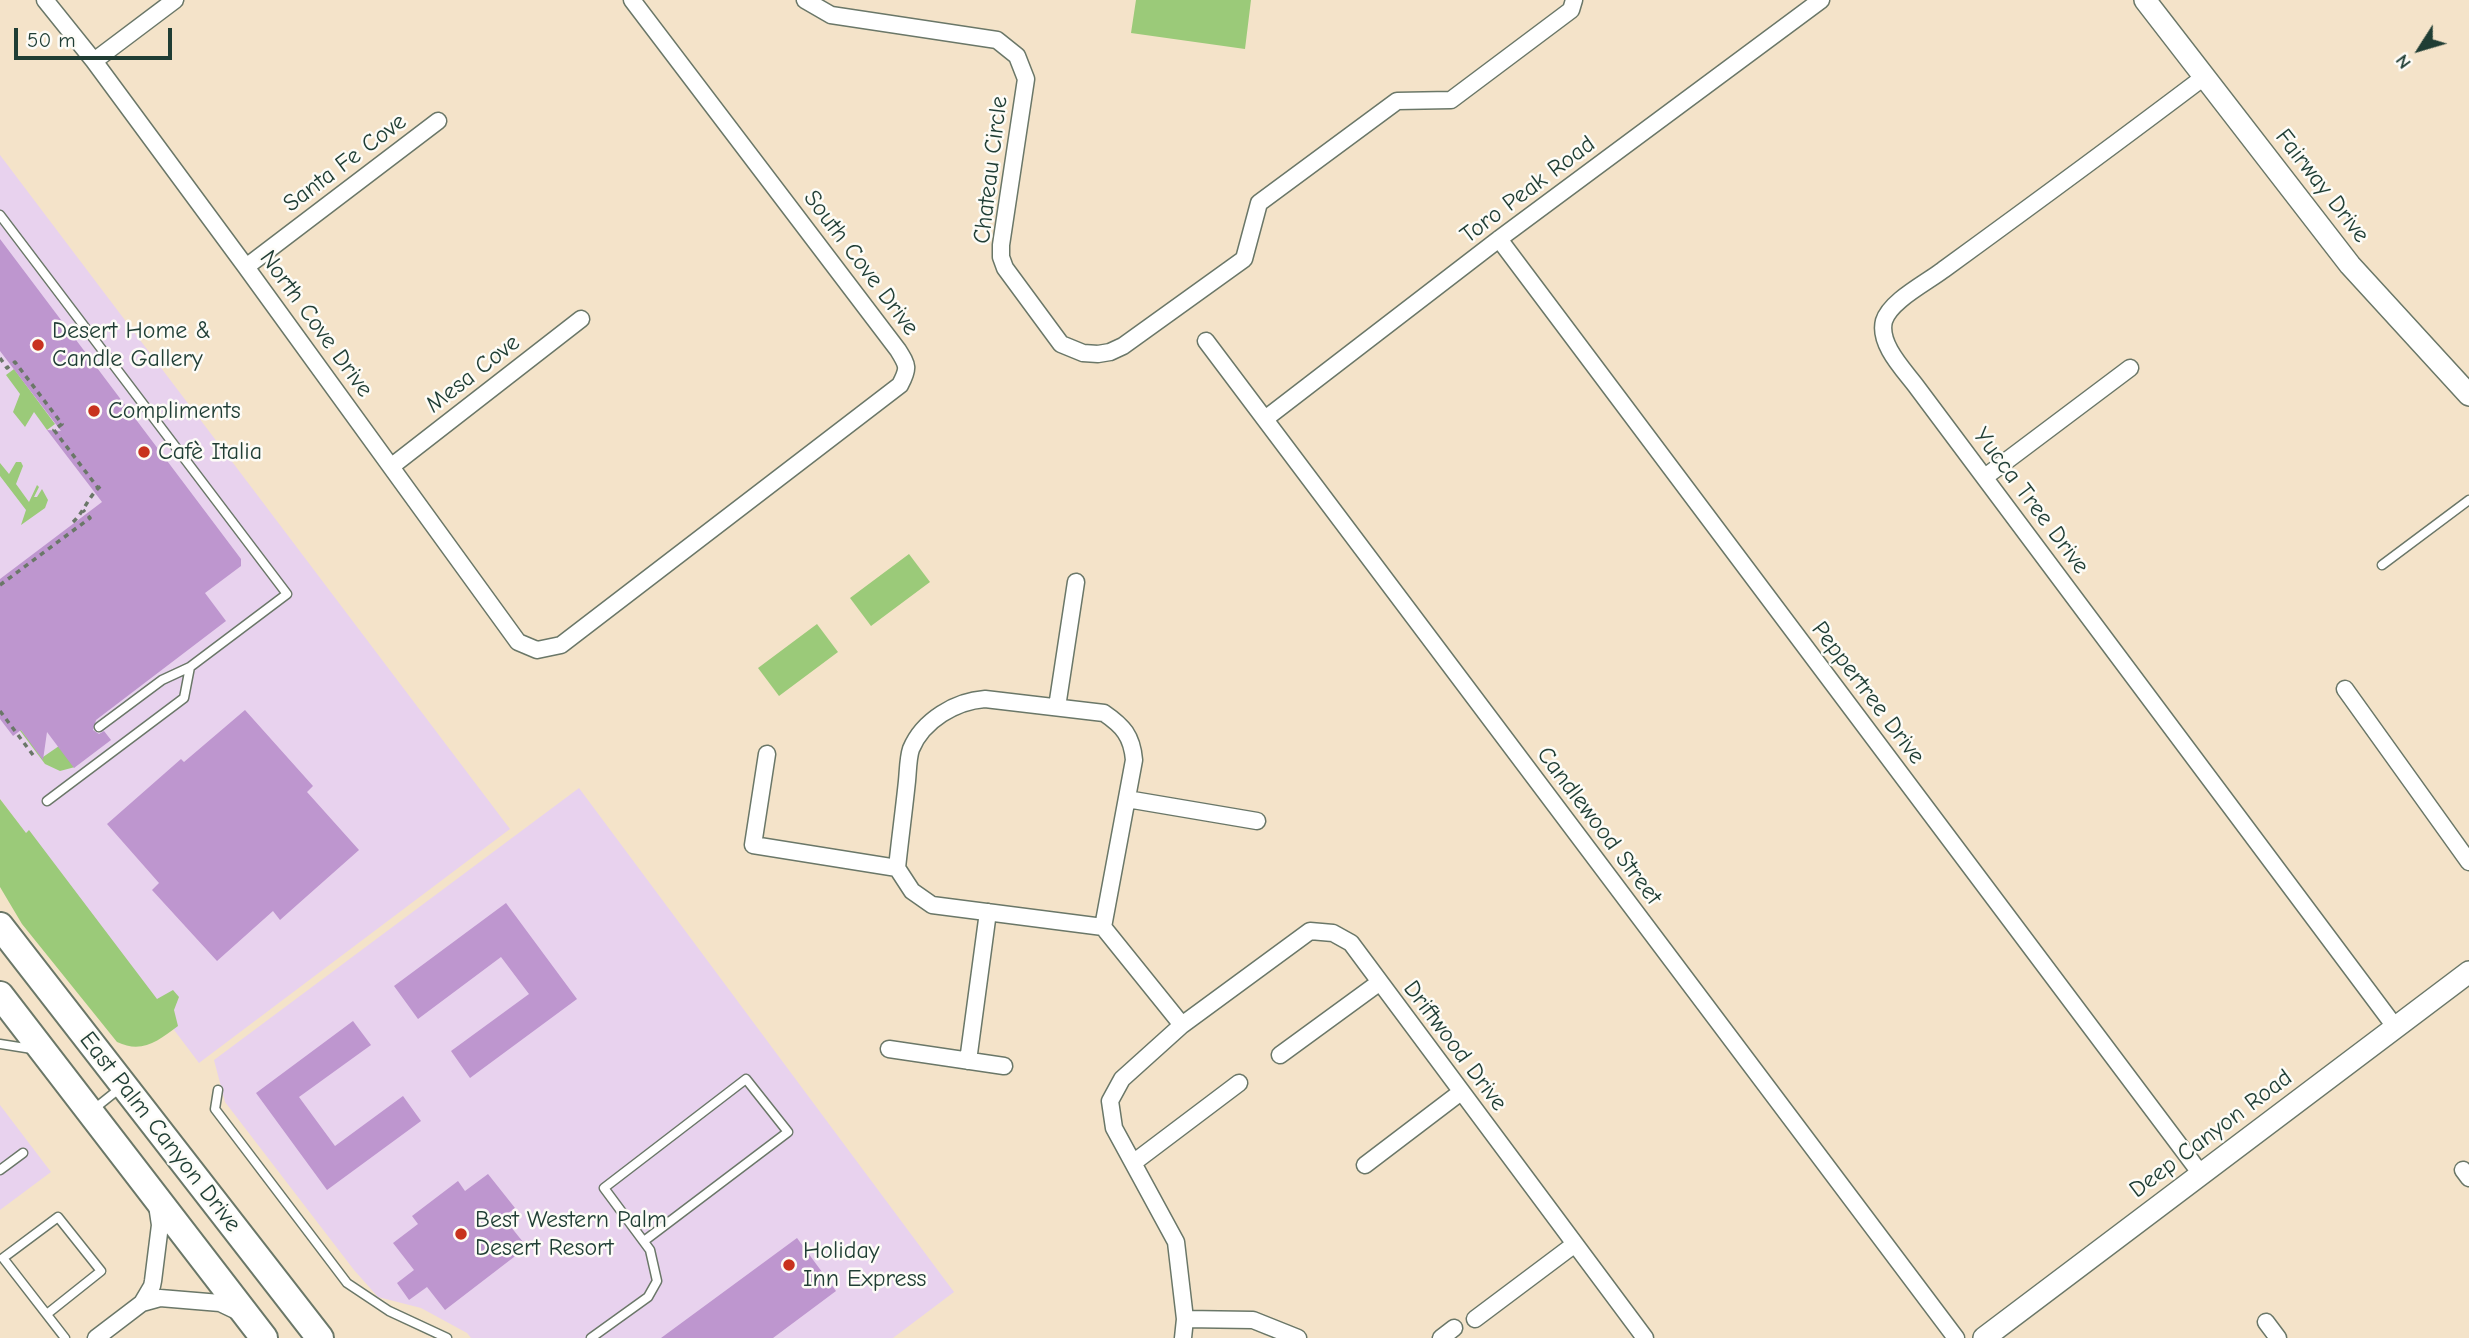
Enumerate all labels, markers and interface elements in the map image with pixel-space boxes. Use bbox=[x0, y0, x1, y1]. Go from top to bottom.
scale bar bbox=[18, 14, 175, 58]
north arrow bbox=[2385, 14, 2455, 84]
text: 50 m bbox=[27, 28, 76, 52]
text: N bbox=[2391, 50, 2416, 73]
street label: Chateau Circle bbox=[968, 94, 1014, 246]
street label: Santa Fe Cove bbox=[278, 107, 412, 219]
street label: Fairway Drive bbox=[2269, 123, 2375, 249]
street label: Toro Peak Road bbox=[1455, 130, 1601, 250]
street label: South Cove Drive bbox=[797, 185, 925, 341]
street label: North Cove Drive bbox=[253, 245, 379, 403]
place label: Desert Home & Candle Gallery bbox=[52, 317, 211, 373]
street label: Mesa Cove bbox=[420, 328, 526, 420]
marker: Desert Home & Candle Gallery bbox=[30, 337, 46, 353]
place label: Compliments bbox=[108, 397, 241, 425]
marker: Compliments bbox=[86, 403, 102, 419]
street label: Yucca Tree Drive bbox=[1967, 422, 2095, 580]
place label: Cafè Italia bbox=[158, 438, 262, 466]
marker: Cafè Italia bbox=[136, 444, 152, 460]
street label: Peppertree Drive bbox=[1805, 616, 1931, 770]
street label: Candlewood Street bbox=[1530, 741, 1668, 911]
street label: Driftwood Drive bbox=[1397, 975, 1513, 1117]
street label: East Palm Canyon Drive bbox=[73, 1026, 247, 1238]
street label: Deep Canyon Road bbox=[2124, 1063, 2298, 1205]
place label: Best Western Palm Desert Resort bbox=[475, 1206, 667, 1262]
marker: Best Western Palm Desert Resort bbox=[453, 1226, 469, 1242]
place label: Holiday Inn Express bbox=[803, 1237, 927, 1293]
marker: Holiday Inn Express bbox=[781, 1257, 797, 1273]

